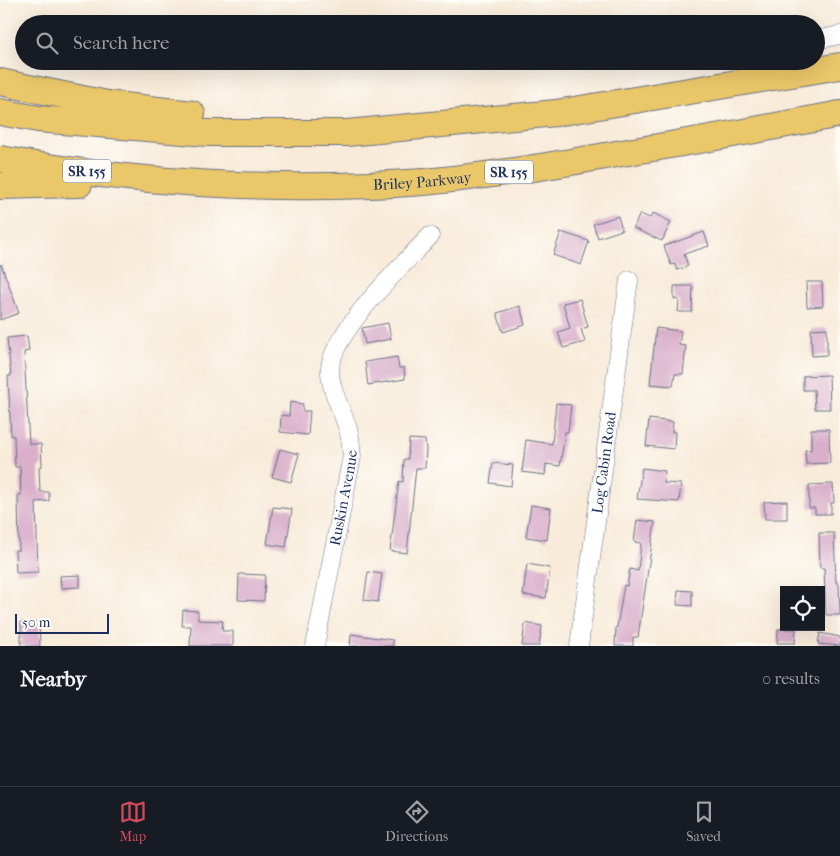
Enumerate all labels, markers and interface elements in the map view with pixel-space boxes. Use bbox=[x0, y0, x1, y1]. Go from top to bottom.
search box bbox=[15, 15, 825, 70]
icon: search bbox=[33, 29, 61, 57]
text: Search here bbox=[73, 32, 169, 54]
road number: SR 155 bbox=[63, 160, 111, 182]
road number: SR 155 bbox=[485, 160, 533, 183]
street label: Briley Parkway bbox=[373, 168, 473, 194]
street label: Log Cabin Road bbox=[588, 410, 620, 515]
street label: Ruskin Avenue bbox=[326, 448, 361, 547]
map controls bbox=[780, 586, 825, 631]
button: locate bbox=[780, 586, 825, 631]
scale bar bbox=[15, 611, 109, 634]
text: 50 m bbox=[22, 614, 50, 631]
text: Nearby bbox=[20, 667, 86, 691]
text: 0 results bbox=[762, 669, 820, 688]
tab: Map bbox=[119, 798, 147, 845]
tab: Directions bbox=[385, 798, 448, 845]
tab: Saved bbox=[686, 798, 721, 845]

